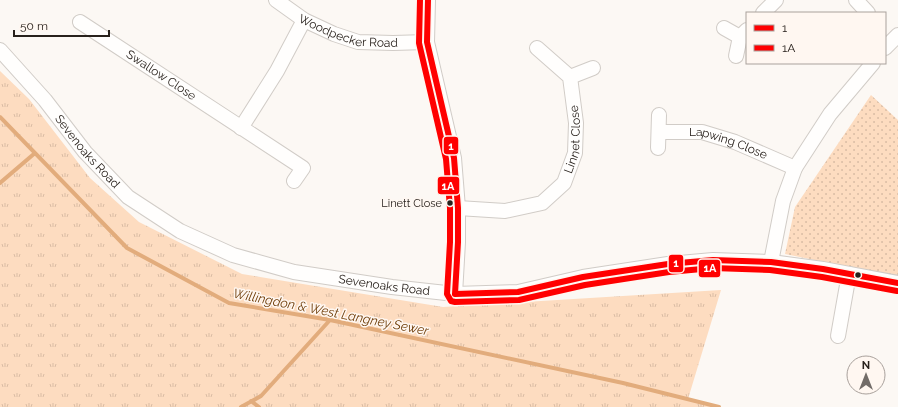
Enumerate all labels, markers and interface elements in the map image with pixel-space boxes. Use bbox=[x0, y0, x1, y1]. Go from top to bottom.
street label: Woodpecker Road bbox=[296, 11, 398, 50]
scale bar bbox=[14, 12, 109, 38]
legend bbox=[746, 12, 886, 64]
text: 50 m bbox=[20, 19, 48, 33]
text: 1 bbox=[782, 21, 787, 35]
text: 1A bbox=[782, 41, 795, 55]
street label: Swallow Close bbox=[124, 47, 199, 103]
street label: Linnet Close bbox=[561, 104, 583, 175]
street label: Sevenoaks Road bbox=[52, 112, 123, 191]
street label: Lapwing Close bbox=[689, 125, 770, 162]
line badge: 1 bbox=[443, 136, 459, 155]
text: 1 bbox=[448, 140, 454, 153]
line badge: 1A bbox=[437, 176, 460, 195]
text: 1A bbox=[442, 180, 455, 193]
place label: Linett Close bbox=[381, 197, 443, 210]
marker: Linett Close bbox=[445, 198, 455, 208]
line badge: 1 bbox=[668, 254, 684, 273]
text: 1 bbox=[673, 257, 679, 270]
line badge: 1A bbox=[698, 259, 721, 278]
text: 1A bbox=[704, 262, 717, 275]
unlabelled marker bbox=[853, 270, 863, 280]
street label: Sevenoaks Road bbox=[338, 272, 431, 298]
water label: Willingdon & West Langney Sewer bbox=[232, 286, 431, 338]
north arrow bbox=[846, 355, 886, 395]
text: N bbox=[862, 359, 870, 372]

